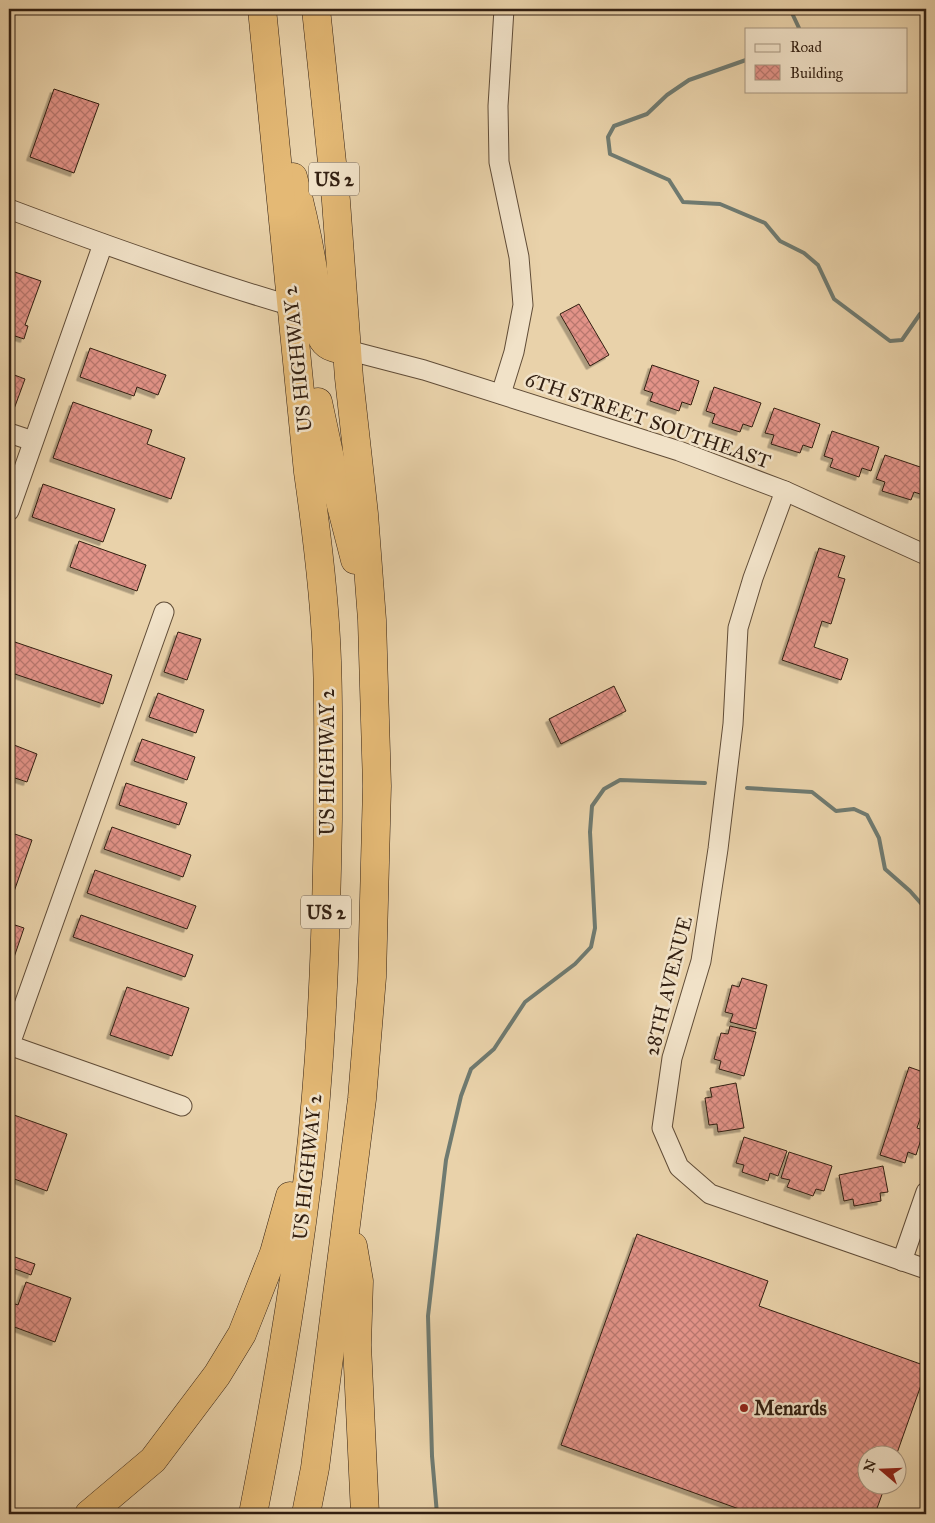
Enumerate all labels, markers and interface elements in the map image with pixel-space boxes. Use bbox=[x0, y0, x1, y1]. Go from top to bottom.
legend bbox=[745, 28, 908, 92]
text: Road bbox=[790, 38, 822, 56]
text: Building bbox=[790, 64, 844, 82]
road number: US 2 bbox=[309, 162, 359, 195]
street label: US HIGHWAY 2 bbox=[277, 285, 317, 433]
street label: 6TH STREET SOUTHEAST bbox=[522, 367, 774, 473]
street label: US HIGHWAY 2 bbox=[315, 688, 339, 835]
road number: US 2 bbox=[301, 896, 351, 929]
street label: 28TH AVENUE bbox=[639, 914, 697, 1058]
street label: US HIGHWAY 2 bbox=[287, 1093, 327, 1241]
place label: Menards bbox=[754, 1396, 827, 1420]
marker: Menards bbox=[738, 1402, 750, 1414]
north arrow bbox=[858, 1446, 908, 1496]
text: N bbox=[860, 1457, 880, 1474]

